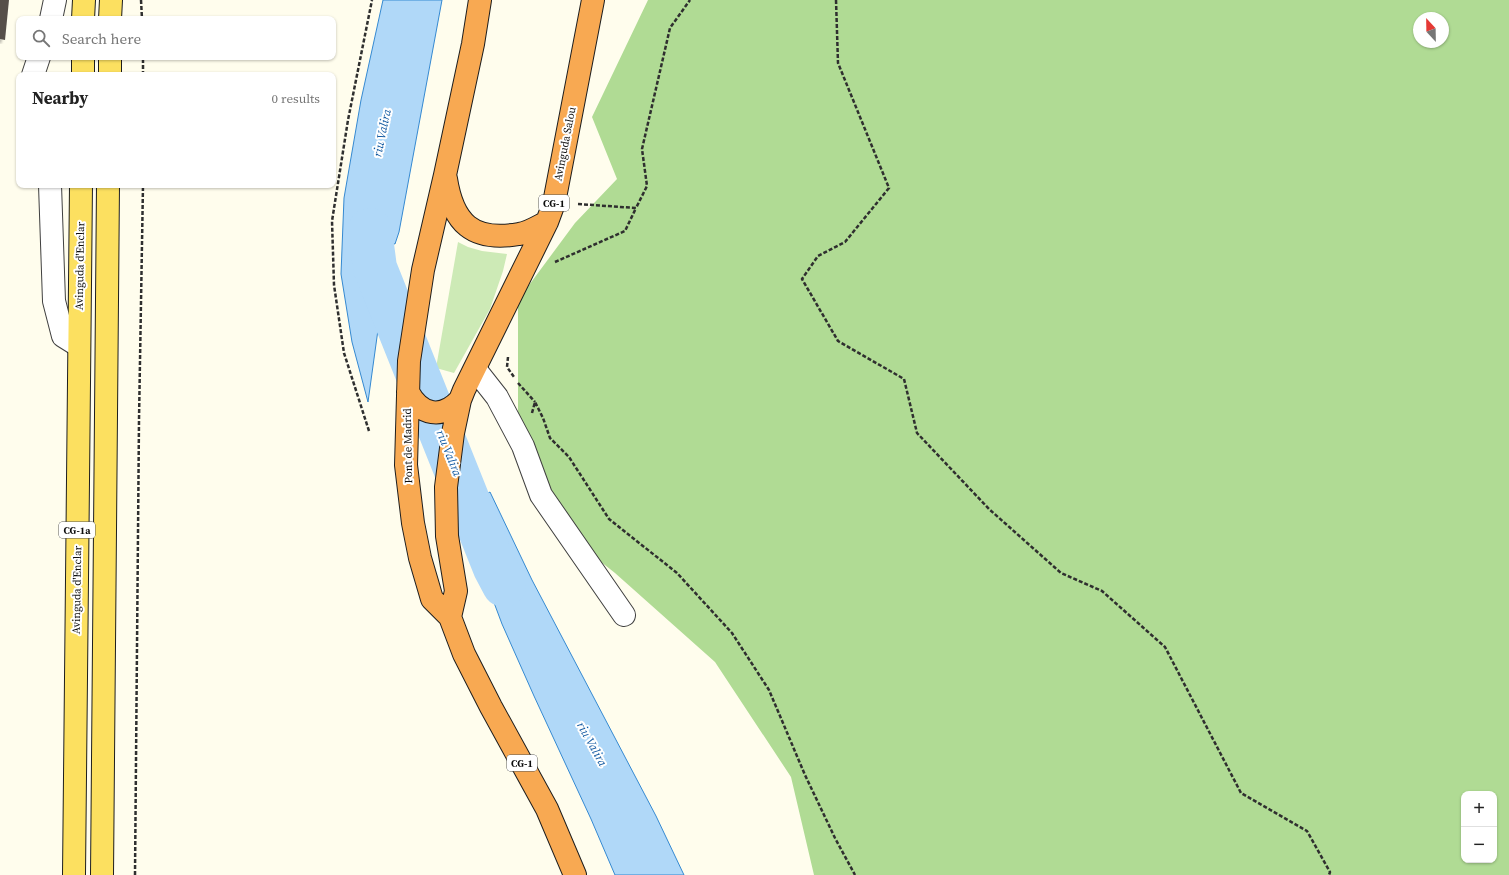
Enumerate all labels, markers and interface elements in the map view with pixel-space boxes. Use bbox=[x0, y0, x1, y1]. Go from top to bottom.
north arrow bbox=[1413, 12, 1449, 48]
search box bbox=[16, 16, 336, 60]
icon: search bbox=[30, 27, 52, 49]
text: Search here bbox=[62, 28, 141, 49]
text: Nearby bbox=[32, 86, 88, 110]
text: 0 results bbox=[272, 90, 320, 107]
street label: Avinguda Salou bbox=[550, 105, 580, 182]
water label: riu Valira bbox=[369, 107, 395, 158]
road number: CG-1 bbox=[539, 195, 569, 211]
street label: Avinguda d'Enclar bbox=[72, 221, 88, 310]
street label: Pont de Madrid bbox=[400, 408, 416, 484]
water label: riu Valira bbox=[433, 428, 466, 479]
road number: CG-1a bbox=[59, 522, 95, 538]
street label: Avinguda d'Enclar bbox=[69, 545, 85, 634]
water label: riu Valira bbox=[573, 719, 611, 770]
road number: CG-1 bbox=[507, 755, 537, 771]
map controls bbox=[1461, 791, 1497, 863]
button: + bbox=[1461, 791, 1497, 827]
button: − bbox=[1461, 827, 1497, 863]

